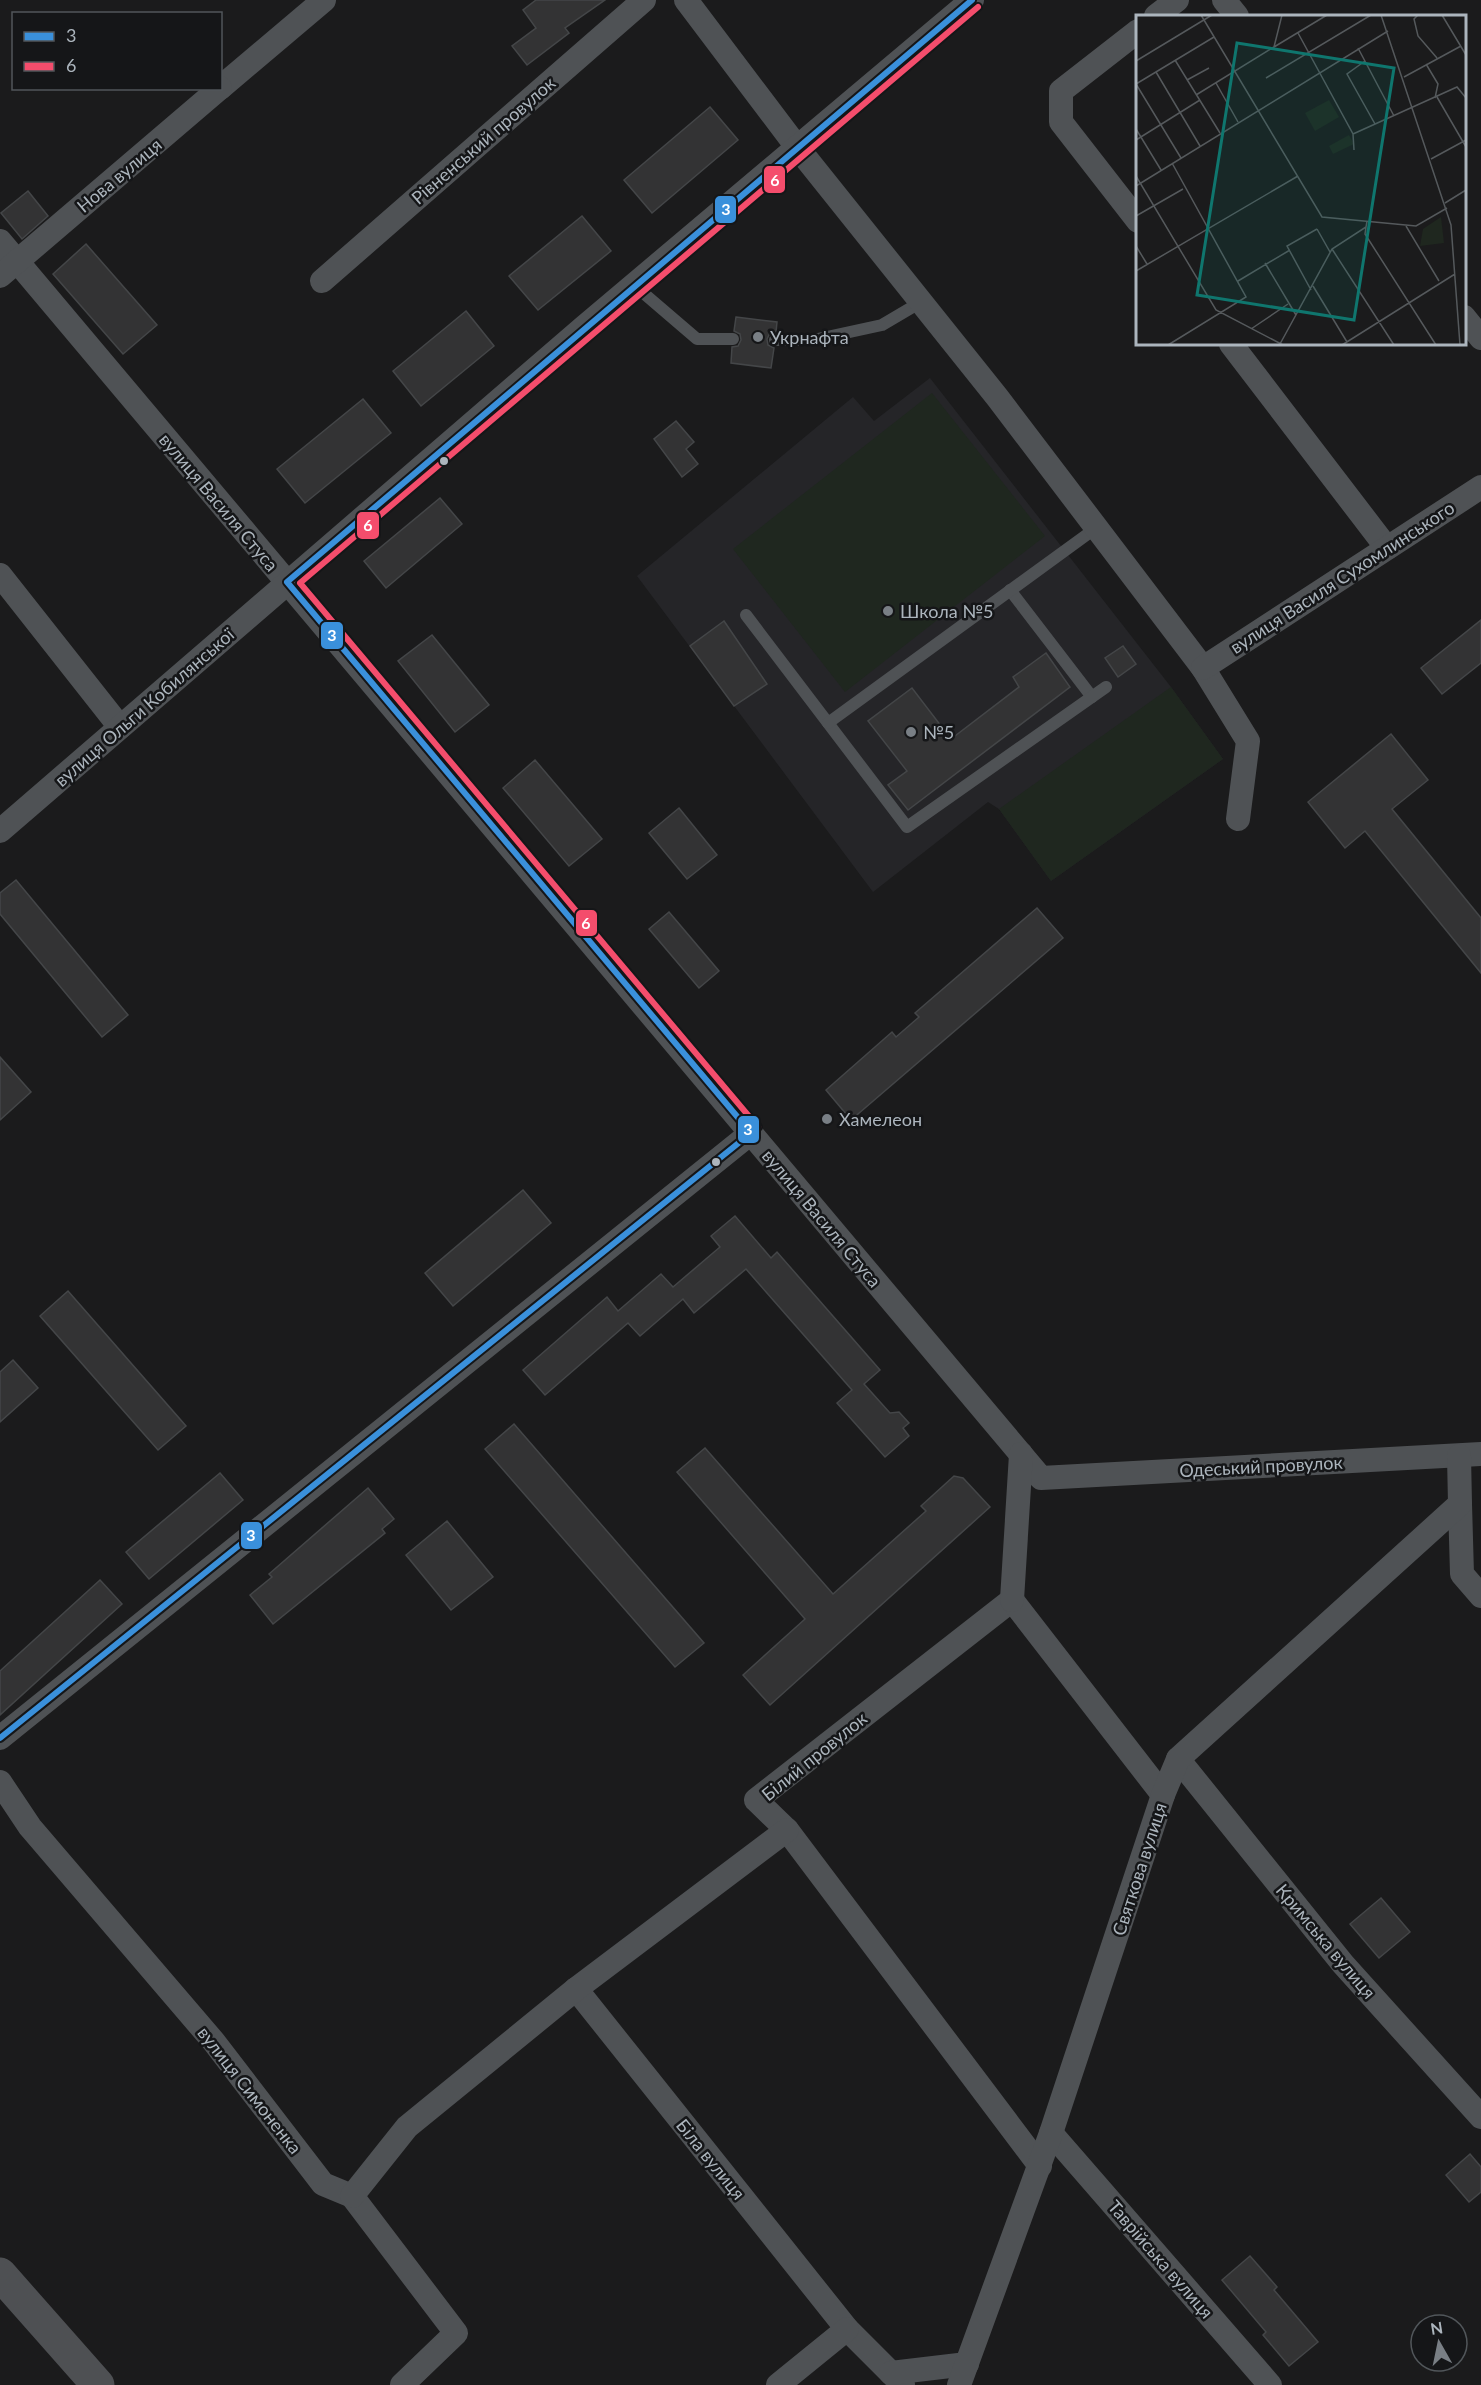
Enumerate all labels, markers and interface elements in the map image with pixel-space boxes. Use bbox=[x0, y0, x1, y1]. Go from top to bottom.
legend bbox=[12, 12, 222, 90]
inset map bbox=[1136, 15, 1466, 345]
text: 3 bbox=[66, 24, 76, 46]
text: 6 bbox=[66, 54, 76, 76]
street label: Рівненський провулок bbox=[407, 71, 560, 208]
street label: Нова вулиця bbox=[72, 133, 166, 217]
line badge: 6 bbox=[763, 165, 786, 194]
text: 6 bbox=[770, 170, 780, 189]
line badge: 3 bbox=[714, 195, 737, 224]
text: 3 bbox=[721, 199, 731, 218]
place label: Укрнафта bbox=[770, 326, 849, 348]
marker: Укрнафта bbox=[751, 330, 765, 344]
street label: вулиця Василя Стуса bbox=[155, 429, 283, 575]
unlabelled marker bbox=[438, 455, 450, 467]
street label: вулиця Василя Сухомлинського bbox=[1226, 496, 1458, 658]
line badge: 6 bbox=[356, 511, 380, 540]
text: 6 bbox=[363, 515, 373, 534]
place label: Школа №5 bbox=[900, 600, 994, 622]
marker: Школа №5 bbox=[881, 604, 895, 618]
line badge: 3 bbox=[320, 621, 344, 650]
street label: вулиця Ольги Кобилянської bbox=[50, 623, 239, 791]
text: 3 bbox=[327, 625, 337, 644]
place label: №5 bbox=[923, 721, 954, 743]
marker: №5 bbox=[904, 725, 918, 739]
line badge: 6 bbox=[575, 909, 598, 937]
text: 6 bbox=[581, 913, 591, 932]
place label: Хамелеон bbox=[839, 1108, 922, 1130]
marker: Хамелеон bbox=[820, 1112, 834, 1126]
line badge: 3 bbox=[737, 1115, 760, 1144]
text: 3 bbox=[743, 1119, 753, 1138]
street label: вулиця Василя Стуса bbox=[758, 1145, 886, 1291]
unlabelled marker bbox=[710, 1156, 722, 1168]
street label: Одеський провулок bbox=[1179, 1451, 1344, 1481]
line badge: 3 bbox=[240, 1521, 263, 1550]
text: 3 bbox=[246, 1525, 256, 1544]
street label: Білий провулок bbox=[757, 1706, 872, 1805]
street label: Святкова вулиця bbox=[1107, 1800, 1171, 1938]
street label: Кримська вулиця bbox=[1272, 1879, 1380, 2003]
street label: вулиця Симоненка bbox=[193, 2022, 307, 2158]
street label: Біла вулиця bbox=[672, 2114, 750, 2204]
street label: Таврійська вулиця bbox=[1104, 2196, 1218, 2322]
north arrow bbox=[1409, 2313, 1469, 2373]
text: N bbox=[1429, 2317, 1444, 2338]

